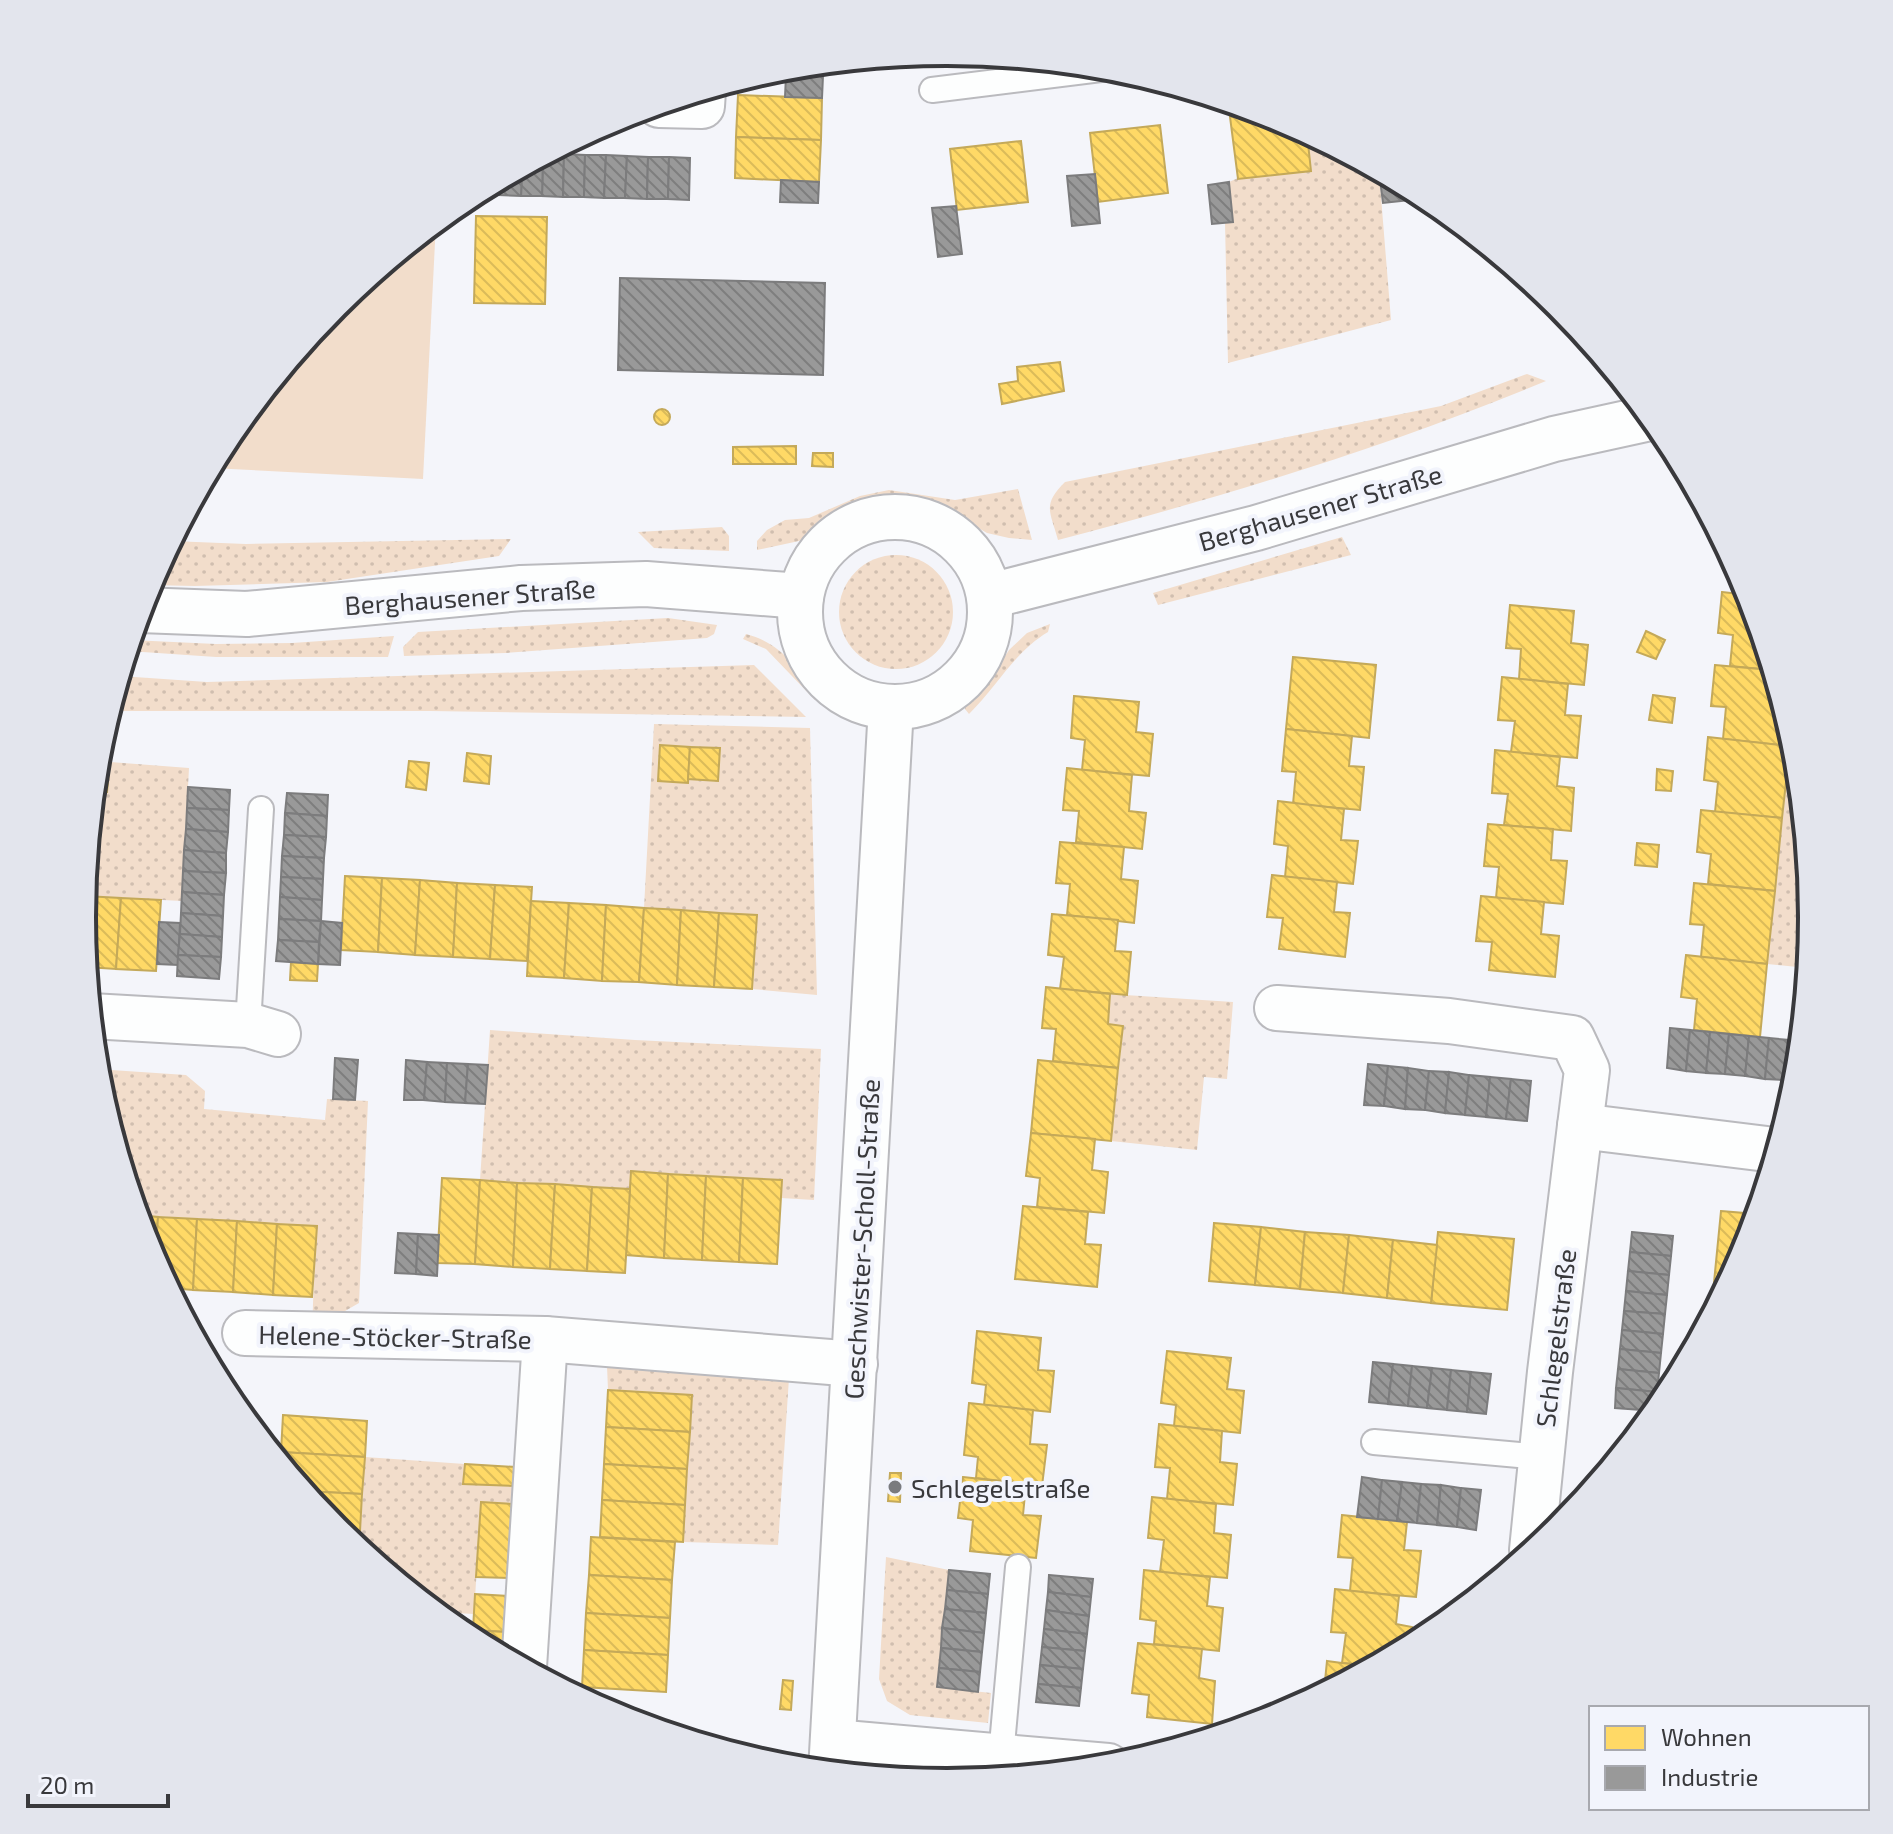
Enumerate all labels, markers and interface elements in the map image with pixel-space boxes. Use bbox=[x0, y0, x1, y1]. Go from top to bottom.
street label: Berghausener Straße bbox=[1195, 457, 1445, 557]
street label: Berghausener Straße bbox=[343, 572, 597, 620]
street label: Geschwister-Scholl-Straße bbox=[837, 1078, 885, 1400]
street label: Schlegelstraße bbox=[1529, 1247, 1581, 1429]
street label: Helene-Stöcker-Straße bbox=[258, 1318, 532, 1354]
place label: Schlegelstraße bbox=[911, 1472, 1091, 1503]
marker: Schlegelstraße bbox=[886, 1478, 904, 1496]
legend bbox=[1589, 1706, 1869, 1810]
text: Wohnen bbox=[1661, 1722, 1752, 1751]
scale bar bbox=[28, 1758, 168, 1808]
text: Industrie bbox=[1661, 1762, 1758, 1791]
text: 20 m bbox=[40, 1770, 94, 1799]

